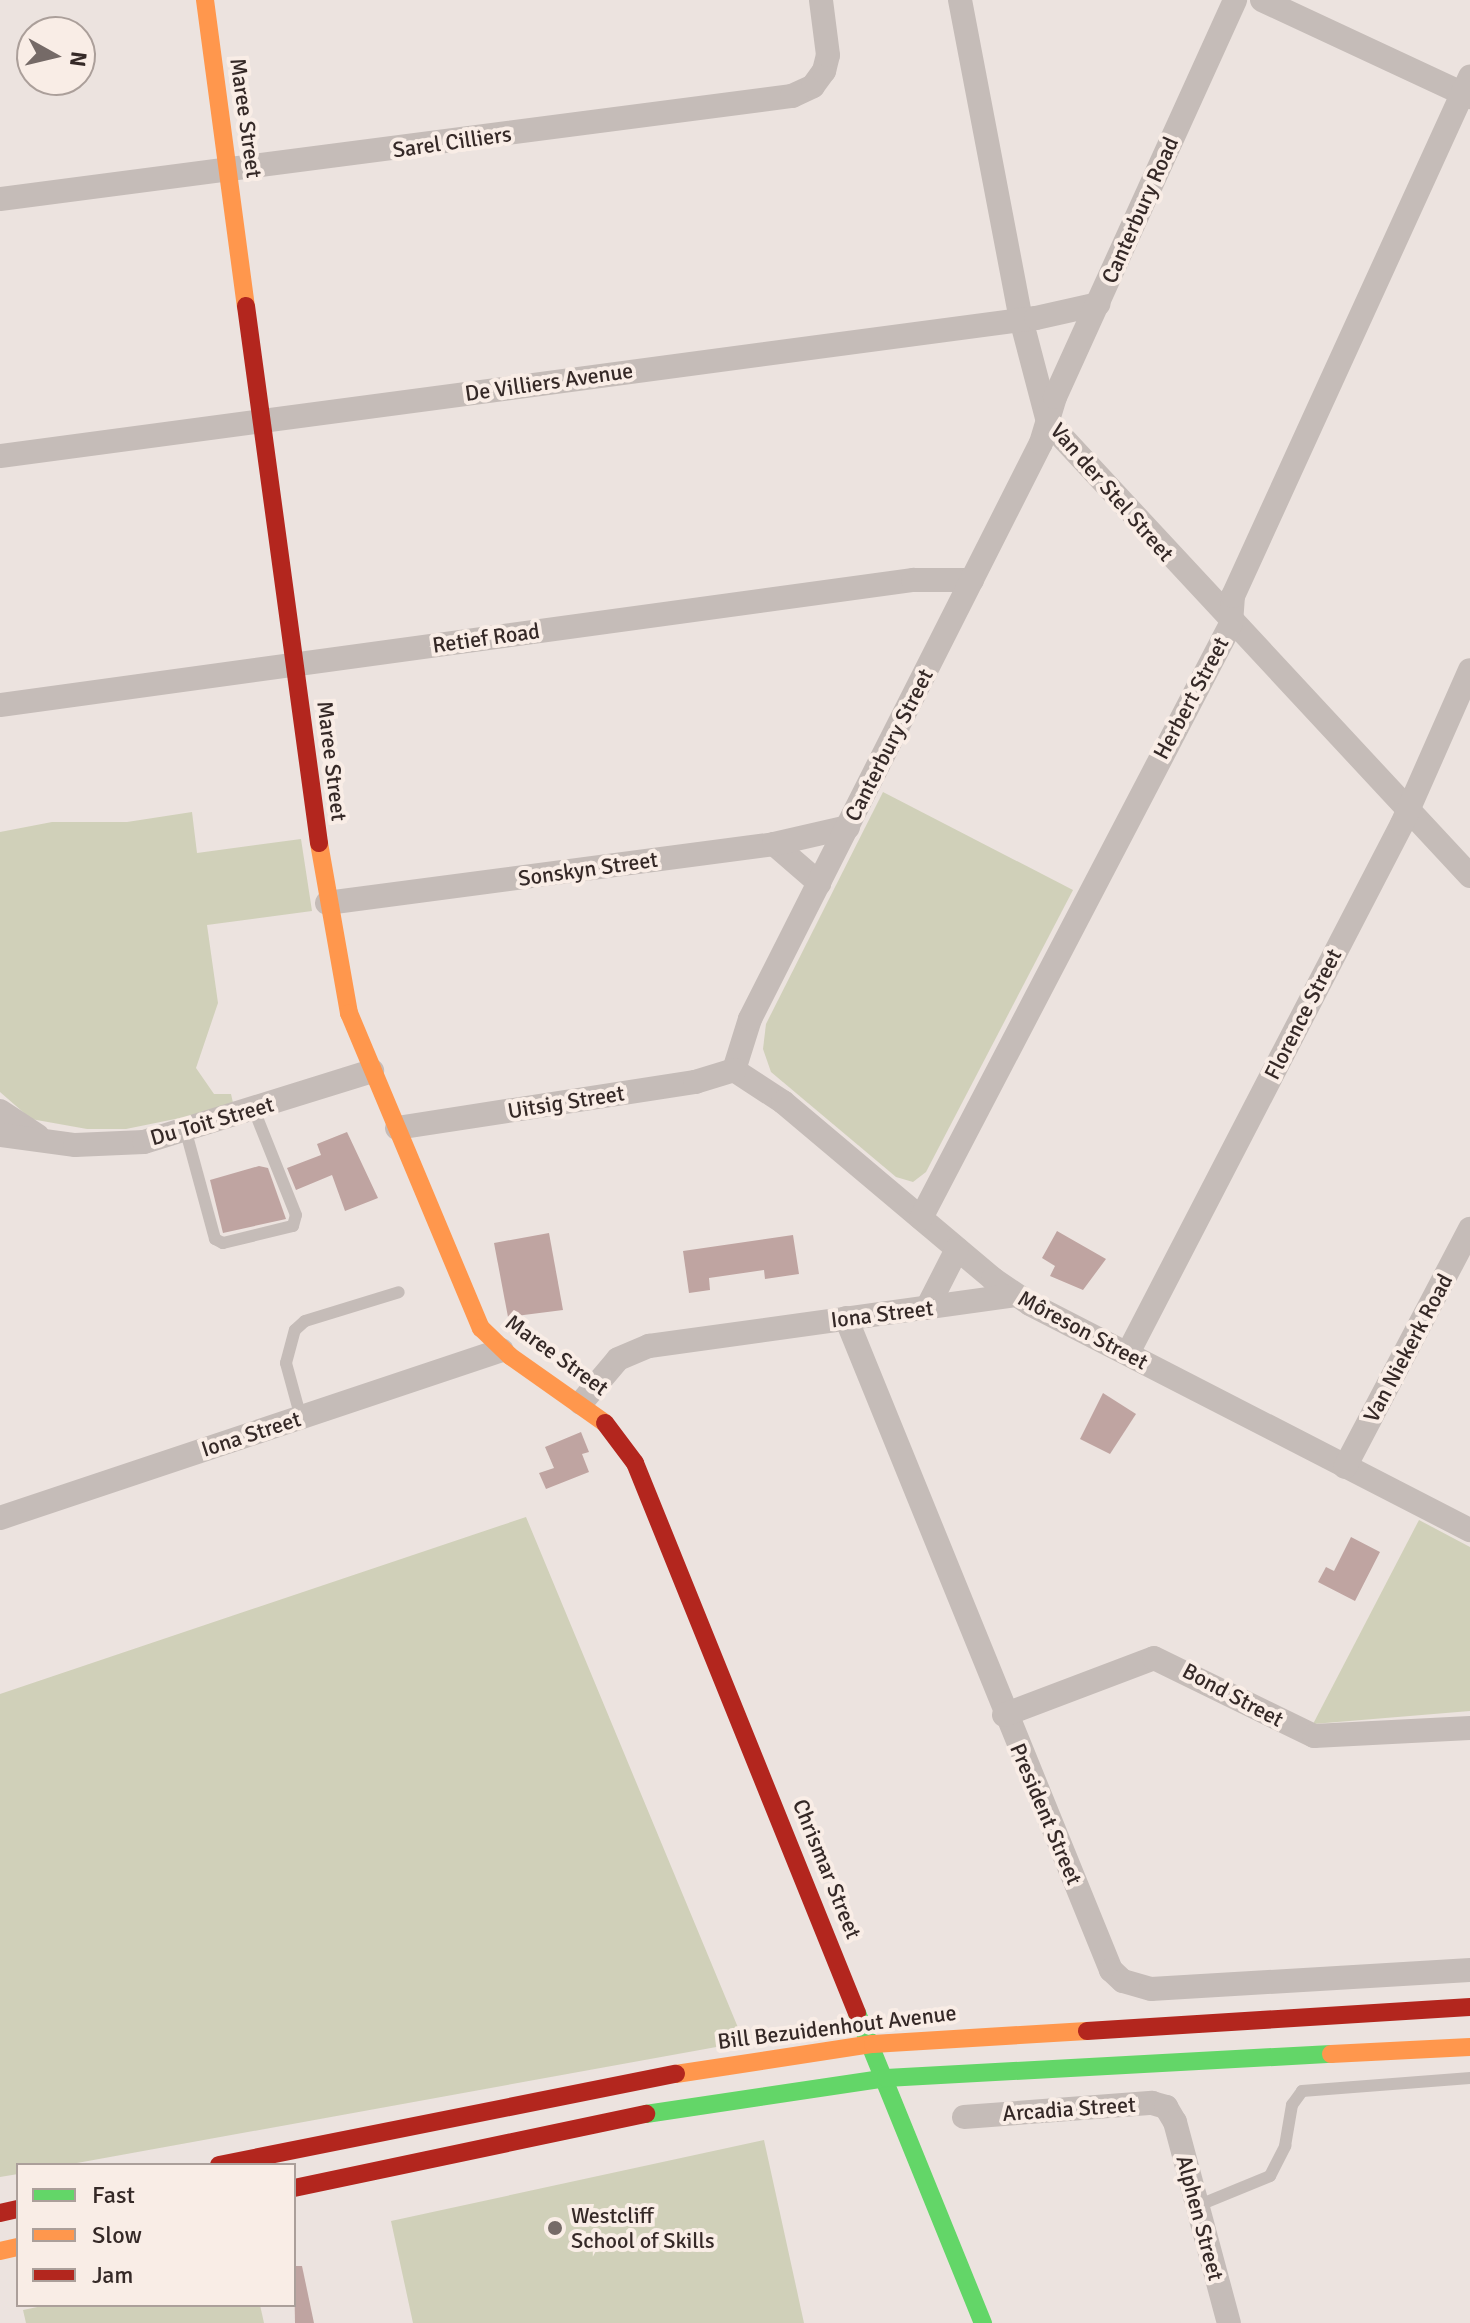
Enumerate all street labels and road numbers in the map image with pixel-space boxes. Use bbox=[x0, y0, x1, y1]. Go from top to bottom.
street label: Maree Street bbox=[225, 56, 267, 180]
street label: Sarel Cilliers bbox=[391, 121, 513, 163]
street label: Canterbury Road bbox=[1096, 133, 1184, 287]
street label: De Villiers Avenue bbox=[463, 357, 635, 407]
street label: Van der Stel Street bbox=[1045, 417, 1179, 567]
street label: Retief Road bbox=[431, 617, 541, 659]
street label: Herbert Street bbox=[1148, 632, 1234, 764]
street label: Canterbury Street bbox=[839, 664, 939, 826]
street label: Maree Street bbox=[312, 699, 352, 823]
street label: Sonskyn Street bbox=[516, 846, 660, 892]
street label: Florence Street bbox=[1259, 944, 1347, 1084]
street label: Uitsig Street bbox=[506, 1080, 626, 1124]
street label: Du Toit Street bbox=[147, 1091, 277, 1151]
street label: Van Niekerk Road bbox=[1358, 1269, 1458, 1427]
street label: Môreson Street bbox=[1014, 1285, 1152, 1375]
street label: Iona Street bbox=[829, 1295, 935, 1333]
street label: Maree Street bbox=[500, 1309, 614, 1401]
street label: Iona Street bbox=[198, 1405, 304, 1463]
street label: Bond Street bbox=[1178, 1657, 1288, 1733]
street label: President Street bbox=[1004, 1739, 1088, 1889]
street label: Chrismar Street bbox=[787, 1795, 867, 1943]
street label: Bill Bezuidenhout Avenue bbox=[716, 1999, 958, 2055]
street label: Arcadia Street bbox=[1002, 2091, 1136, 2127]
street label: Alphen Street bbox=[1171, 2153, 1229, 2283]

